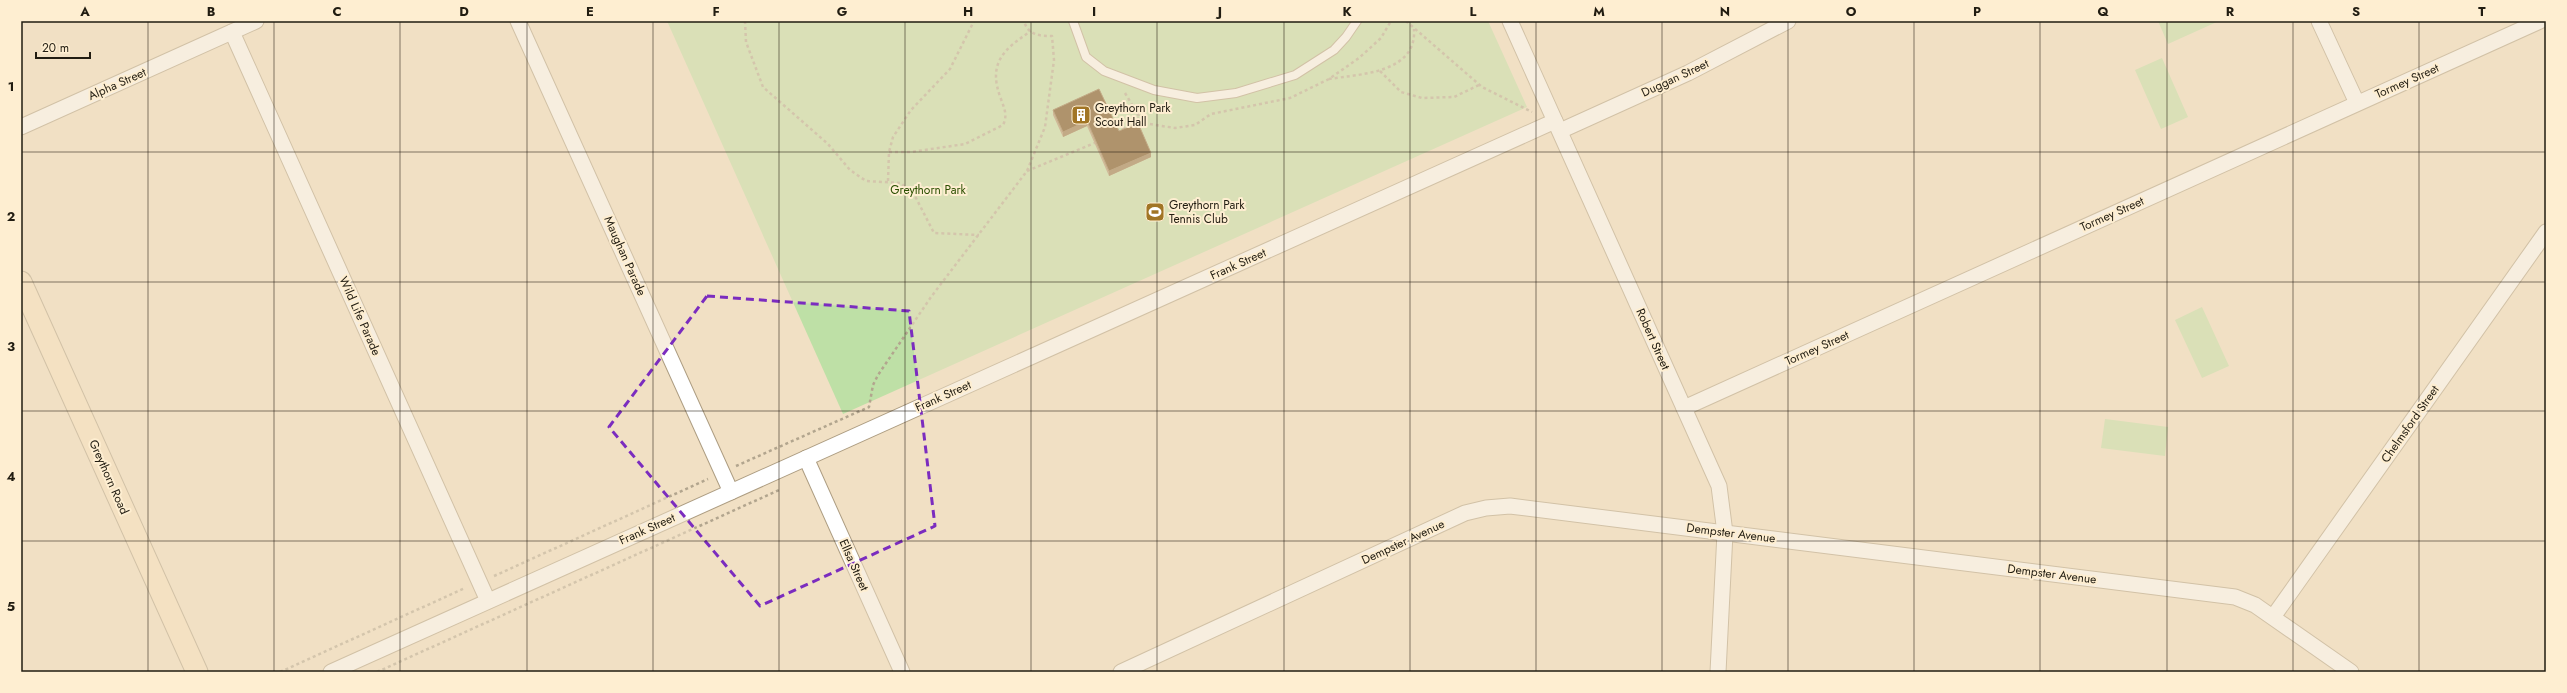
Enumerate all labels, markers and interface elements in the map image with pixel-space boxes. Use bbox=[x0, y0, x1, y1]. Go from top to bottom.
text: A bbox=[79, 2, 90, 21]
text: B bbox=[207, 2, 216, 21]
text: C bbox=[332, 2, 342, 21]
text: D bbox=[459, 2, 469, 21]
text: E bbox=[586, 2, 594, 21]
text: F bbox=[712, 2, 720, 21]
text: G bbox=[837, 2, 848, 21]
text: H bbox=[963, 2, 973, 21]
text: I bbox=[1092, 2, 1096, 21]
text: J bbox=[1215, 2, 1222, 21]
text: K bbox=[1342, 2, 1352, 21]
text: L bbox=[1470, 2, 1477, 21]
text: M bbox=[1593, 2, 1605, 21]
text: N bbox=[1720, 2, 1730, 21]
text: O bbox=[1846, 2, 1857, 21]
text: P bbox=[1973, 2, 1981, 21]
text: Q bbox=[2097, 2, 2109, 21]
text: R bbox=[2226, 2, 2235, 21]
text: S bbox=[2352, 2, 2360, 21]
text: T bbox=[2478, 2, 2486, 21]
scale bar bbox=[36, 34, 90, 60]
text: 20 m bbox=[42, 39, 69, 57]
street label: Duggan Street bbox=[1638, 54, 1712, 101]
street label: Tormey Street bbox=[2372, 59, 2442, 103]
street label: Alpha Street bbox=[85, 63, 149, 105]
text: 1 bbox=[8, 77, 14, 96]
place label: Greythorn Park Scout Hall bbox=[1095, 99, 1171, 131]
building icon: Greythorn Park Scout Hall bbox=[1070, 104, 1092, 126]
park label: Greythorn Park bbox=[890, 181, 967, 199]
street label: Tormey Street bbox=[2077, 192, 2147, 236]
place label: Greythorn Park Tennis Club bbox=[1169, 196, 1245, 228]
sports icon: Greythorn Park Tennis Club bbox=[1144, 201, 1166, 223]
text: 2 bbox=[7, 207, 15, 226]
street label: Maughan Parade bbox=[599, 213, 651, 299]
street label: Frank Street bbox=[1207, 244, 1269, 284]
street label: Wild Life Parade bbox=[335, 274, 385, 358]
street label: Robert Street bbox=[1631, 305, 1675, 373]
street label: Tormey Street bbox=[1782, 326, 1852, 370]
text: 3 bbox=[7, 337, 15, 356]
street label: Frank Street bbox=[912, 376, 974, 416]
street label: Chelmsford Street bbox=[2377, 382, 2443, 466]
street label: Greythorn Road bbox=[84, 437, 134, 517]
text: 4 bbox=[6, 467, 16, 486]
street label: Frank Street bbox=[616, 509, 678, 549]
street label: Dempster Avenue bbox=[1359, 515, 1447, 569]
street label: Dempster Avenue bbox=[1685, 519, 1777, 547]
street label: Ellsa Street bbox=[835, 536, 873, 594]
street label: Dempster Avenue bbox=[2006, 560, 2098, 588]
text: 5 bbox=[7, 597, 15, 616]

